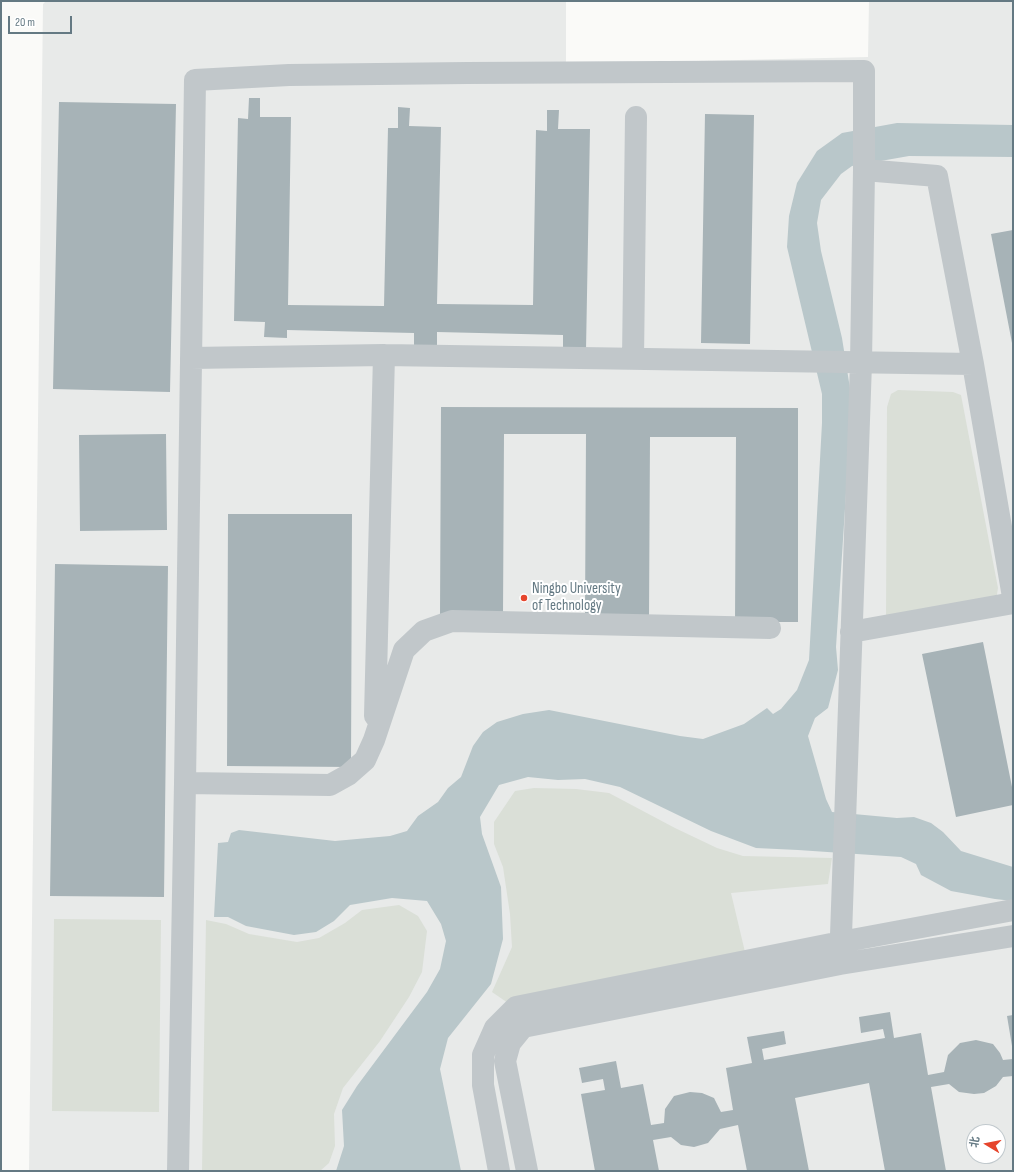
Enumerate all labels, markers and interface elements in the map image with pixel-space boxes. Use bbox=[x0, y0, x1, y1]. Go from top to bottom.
scale bar bbox=[10, 8, 74, 34]
text: 20 m bbox=[15, 15, 35, 30]
place label: Ningbo University of Technology bbox=[532, 580, 621, 615]
marker: Ningbo University of Technology bbox=[519, 593, 529, 603]
north arrow bbox=[966, 1124, 1006, 1164]
text: 北 bbox=[967, 1135, 982, 1149]

